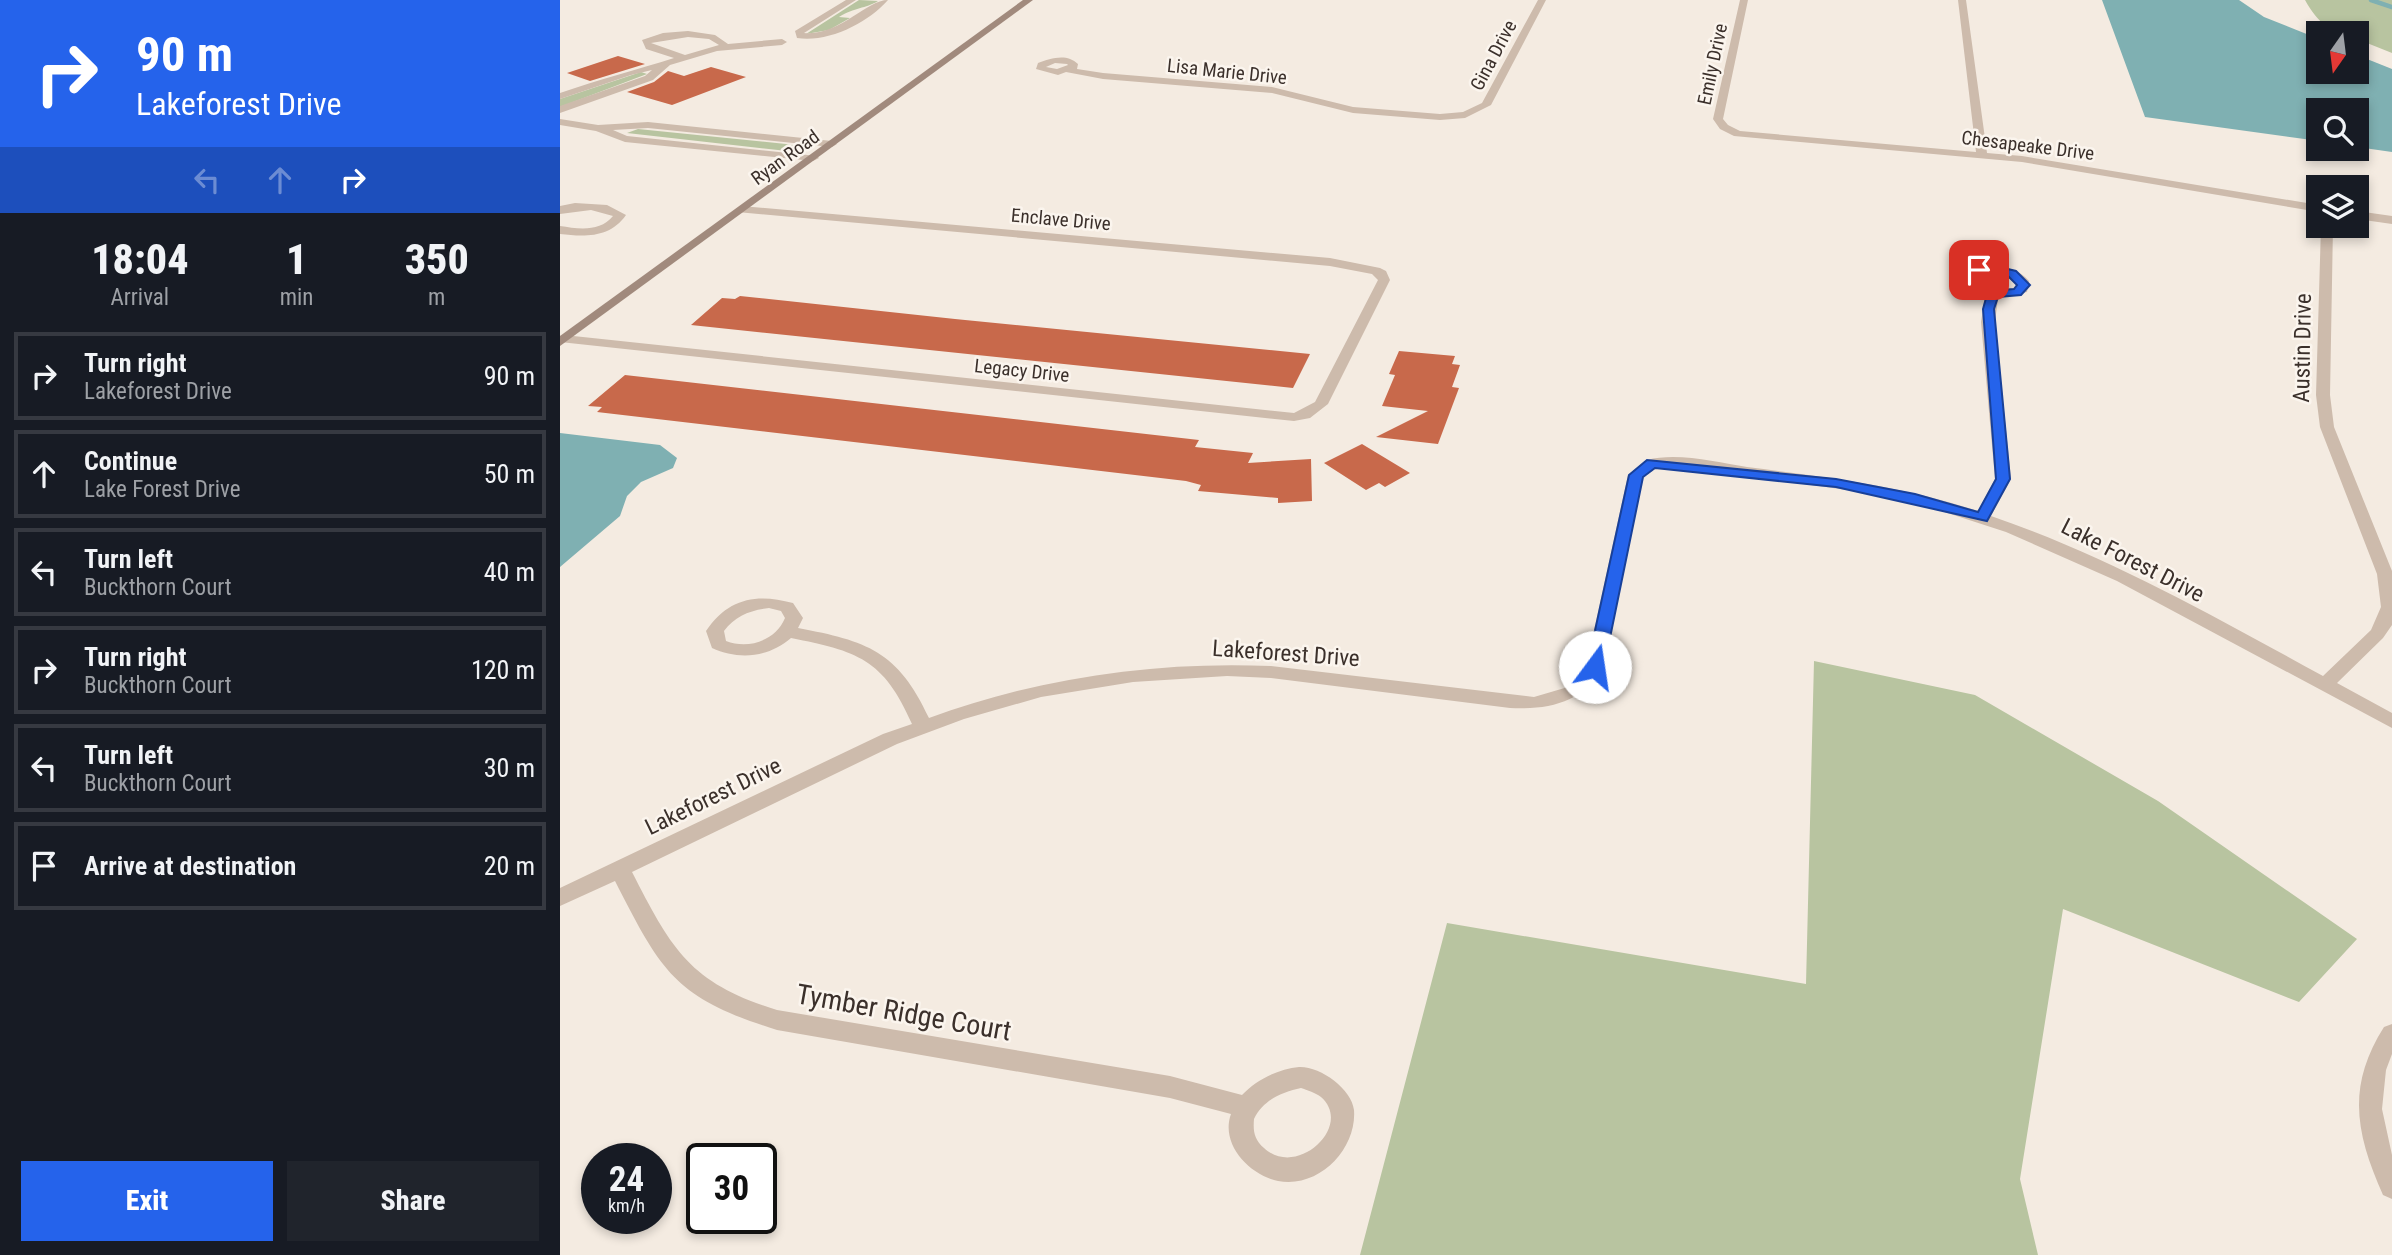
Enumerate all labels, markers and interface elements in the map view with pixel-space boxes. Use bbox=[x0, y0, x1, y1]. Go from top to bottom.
street label: Gina Drive bbox=[1465, 16, 1522, 94]
street label: Emily Drive bbox=[1693, 21, 1732, 107]
north arrow bbox=[2306, 21, 2370, 84]
map controls bbox=[2306, 21, 2369, 238]
text: 90 m bbox=[136, 26, 233, 83]
icon: right bbox=[21, 28, 112, 119]
street label: Lisa Marie Drive bbox=[1166, 54, 1288, 89]
text: Lakeforest Drive bbox=[136, 85, 342, 123]
button: search bbox=[2306, 98, 2369, 161]
street label: Ryan Road bbox=[747, 125, 824, 190]
street label: Chesapeake Drive bbox=[1960, 126, 2096, 165]
icon: left bbox=[188, 161, 226, 199]
icon: ahead bbox=[261, 161, 299, 199]
icon: right bbox=[334, 161, 372, 199]
button: layers bbox=[2306, 175, 2369, 238]
street label: Enclave Drive bbox=[1010, 204, 1112, 235]
text: 18:04 bbox=[91, 235, 188, 284]
text: 1 bbox=[286, 235, 307, 284]
text: 350 bbox=[405, 235, 469, 284]
pin bbox=[1949, 240, 2009, 300]
icon: arrive bbox=[1960, 251, 1998, 289]
text: Arrival bbox=[111, 284, 169, 311]
text: min bbox=[280, 284, 313, 311]
text: m bbox=[428, 284, 445, 311]
street label: Austin Drive bbox=[2288, 293, 2317, 403]
text: Turn right bbox=[84, 348, 186, 378]
street label: Legacy Drive bbox=[973, 354, 1071, 387]
icon: right bbox=[25, 357, 63, 395]
text: 90 m bbox=[484, 361, 535, 391]
text: Lakeforest Drive bbox=[84, 378, 232, 405]
text: Continue bbox=[84, 446, 177, 476]
icon: ahead bbox=[25, 455, 63, 493]
text: 50 m bbox=[484, 459, 535, 489]
text: Lake Forest Drive bbox=[84, 476, 241, 503]
street label: Lake Forest Drive bbox=[2057, 513, 2209, 608]
text: Turn left bbox=[84, 544, 173, 574]
icon: left bbox=[25, 553, 63, 591]
text: 40 m bbox=[484, 557, 535, 587]
text: Buckthorn Court bbox=[84, 574, 232, 601]
position arrow bbox=[1558, 630, 1632, 704]
street label: Lakeforest Drive bbox=[1211, 635, 1361, 672]
text: Turn right bbox=[84, 642, 186, 672]
icon: right bbox=[25, 651, 63, 689]
text: 120 m bbox=[471, 655, 535, 685]
text: Buckthorn Court bbox=[84, 672, 232, 699]
text: Turn left bbox=[84, 740, 173, 770]
icon: left bbox=[25, 749, 63, 787]
street label: Lakeforest Drive bbox=[641, 752, 786, 841]
text: 30 m bbox=[484, 753, 535, 783]
text: Buckthorn Court bbox=[84, 770, 232, 797]
icon: arrive bbox=[25, 847, 63, 885]
text: Arrive at destination bbox=[84, 851, 296, 881]
text: 20 m bbox=[484, 851, 535, 881]
street label: Tymber Ridge Court bbox=[794, 977, 1014, 1048]
speed limit sign: 30 bbox=[686, 1143, 777, 1234]
text: 24 bbox=[609, 1159, 644, 1200]
button: Exit bbox=[21, 1161, 273, 1241]
button: Share bbox=[287, 1161, 539, 1241]
text: km/h bbox=[608, 1195, 645, 1216]

